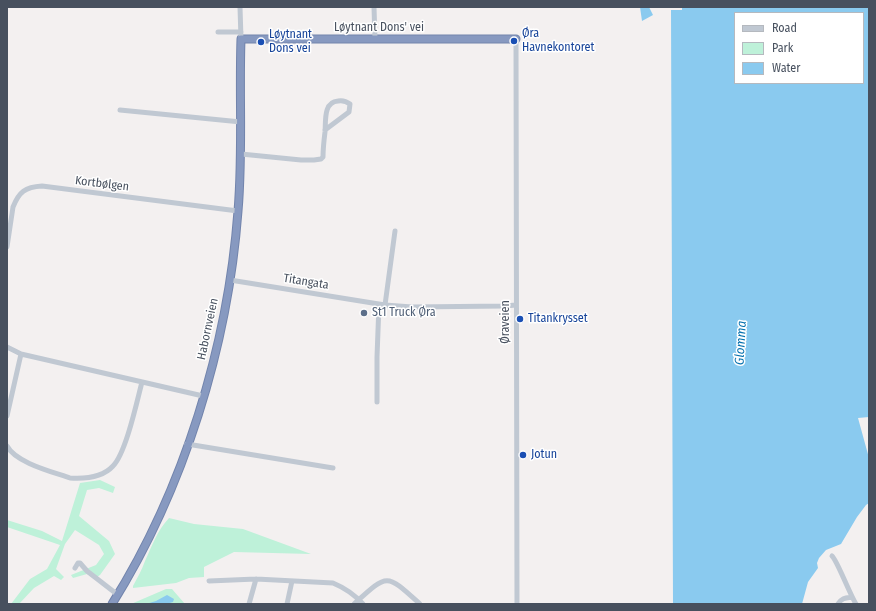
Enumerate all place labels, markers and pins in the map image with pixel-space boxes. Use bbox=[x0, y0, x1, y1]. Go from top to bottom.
place label: Øra Havnekontoret bbox=[522, 27, 594, 55]
place label: Løytnant Dons vei bbox=[269, 28, 312, 56]
marker: Øra Havnekontoret bbox=[509, 36, 519, 46]
marker: Løytnant Dons vei bbox=[256, 37, 266, 47]
place label: St1 Truck Øra bbox=[372, 306, 436, 320]
marker: St1 Truck Øra bbox=[359, 308, 369, 318]
place label: Titankrysset bbox=[528, 312, 588, 326]
marker: Titankrysset bbox=[515, 314, 525, 324]
place label: Jotun bbox=[531, 448, 557, 462]
marker: Jotun bbox=[518, 450, 528, 460]

